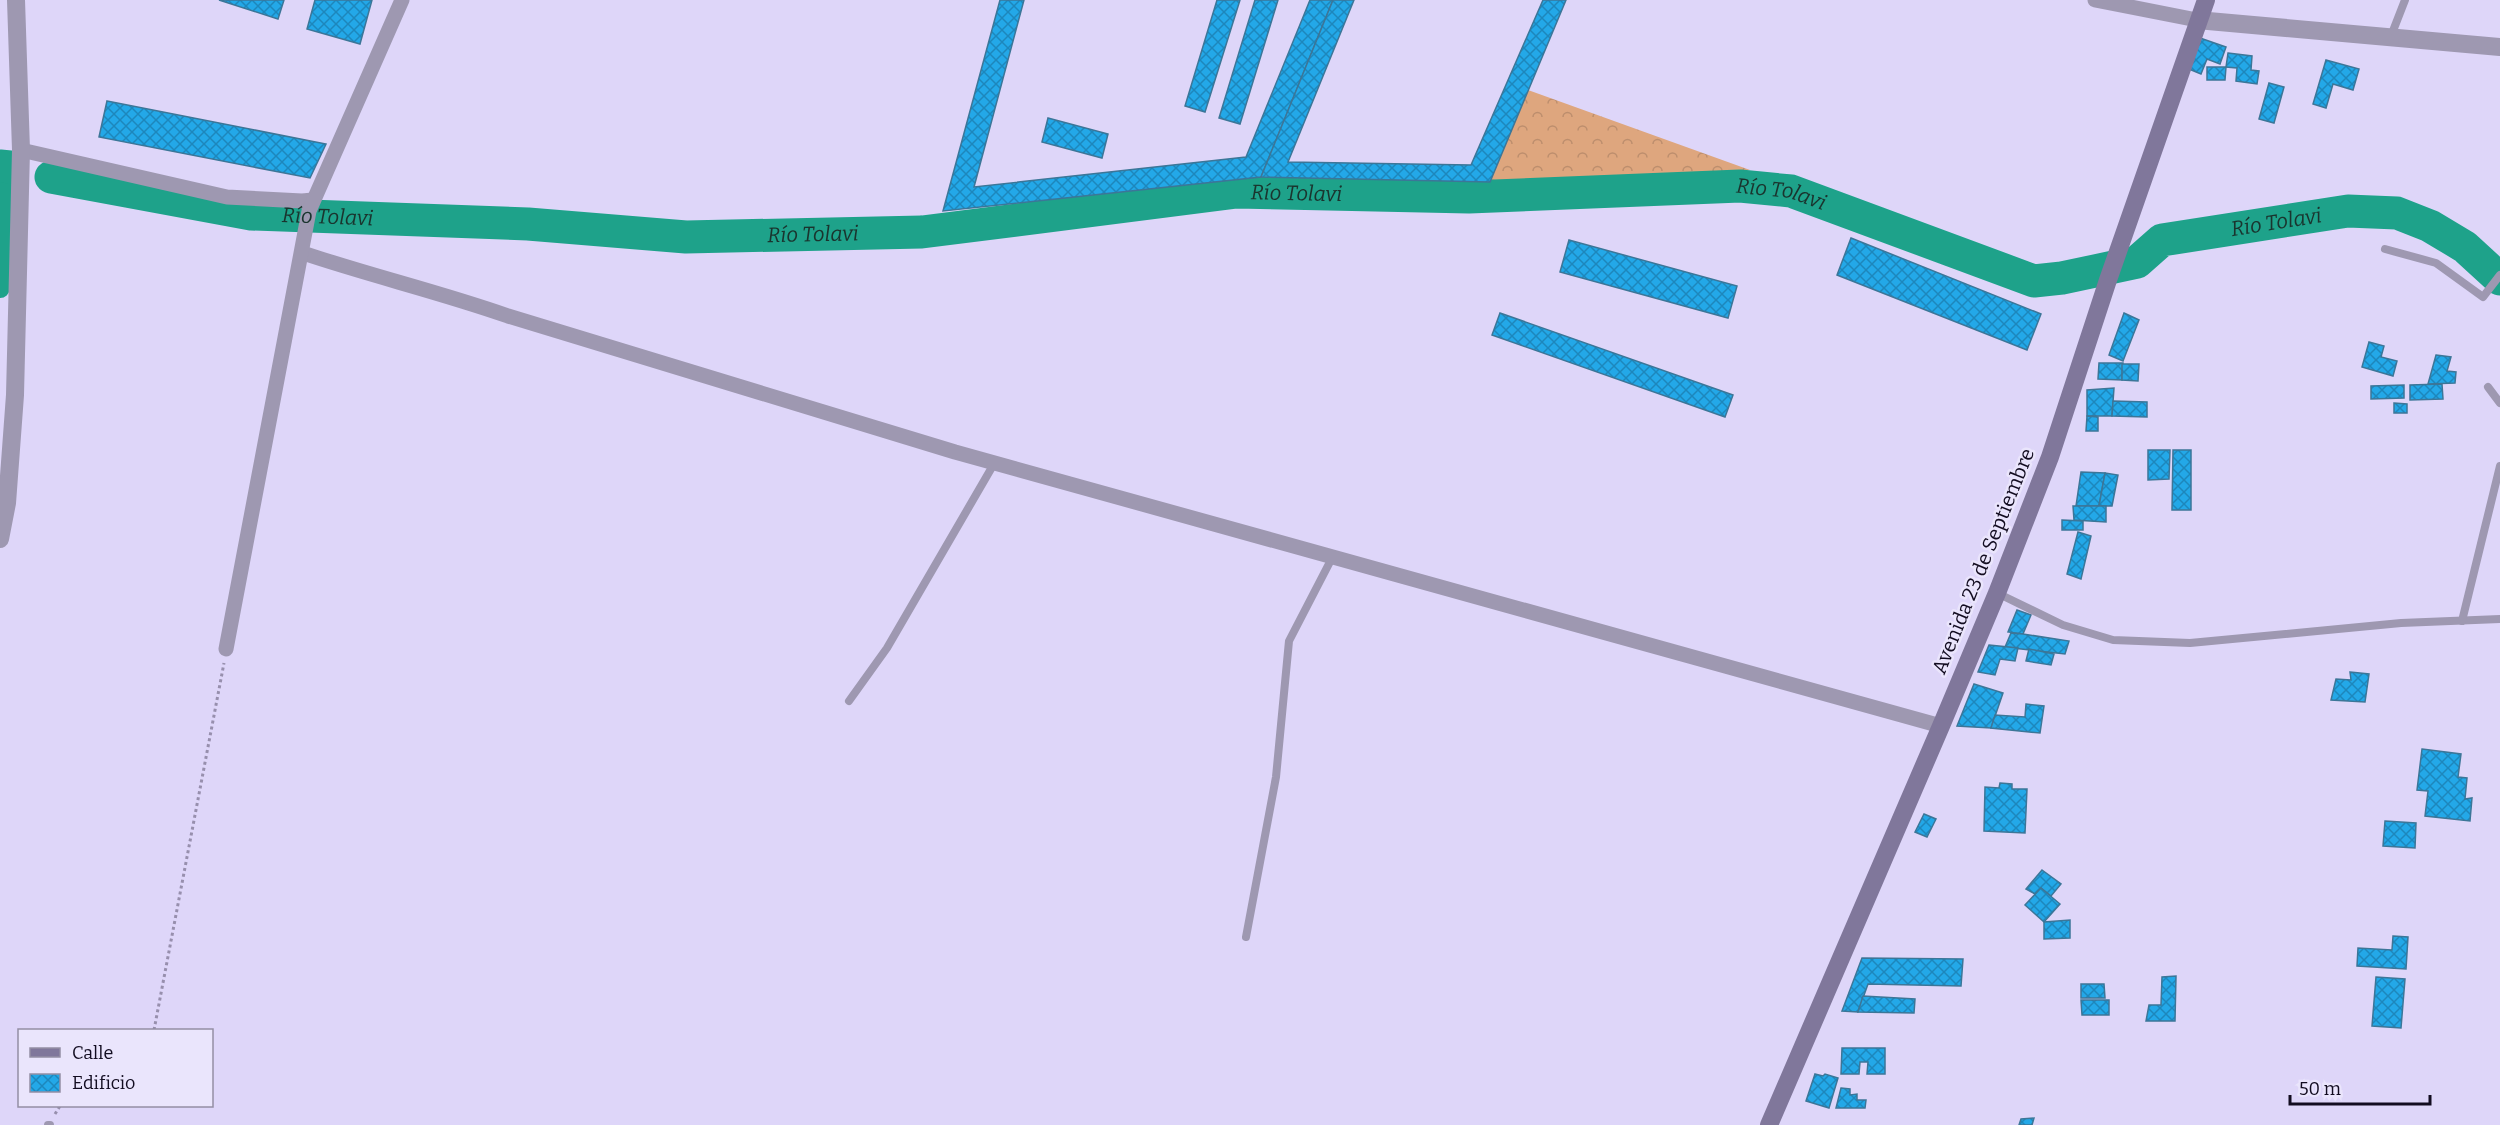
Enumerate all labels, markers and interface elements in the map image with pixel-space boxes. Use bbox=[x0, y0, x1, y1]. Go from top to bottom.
water label: Río Tolavi bbox=[1735, 173, 1830, 216]
water label: Río Tolavi bbox=[1250, 179, 1342, 207]
water label: Río Tolavi bbox=[281, 202, 374, 231]
water label: Río Tolavi bbox=[2229, 202, 2323, 242]
water label: Río Tolavi bbox=[767, 220, 859, 248]
street label: Avenida 23 de Septiembre bbox=[1927, 445, 2039, 677]
legend bbox=[18, 1029, 213, 1107]
text: Calle bbox=[72, 1042, 113, 1064]
scale bar bbox=[2290, 1068, 2430, 1106]
text: Edificio bbox=[72, 1072, 135, 1094]
text: 50 m bbox=[2299, 1078, 2341, 1100]

